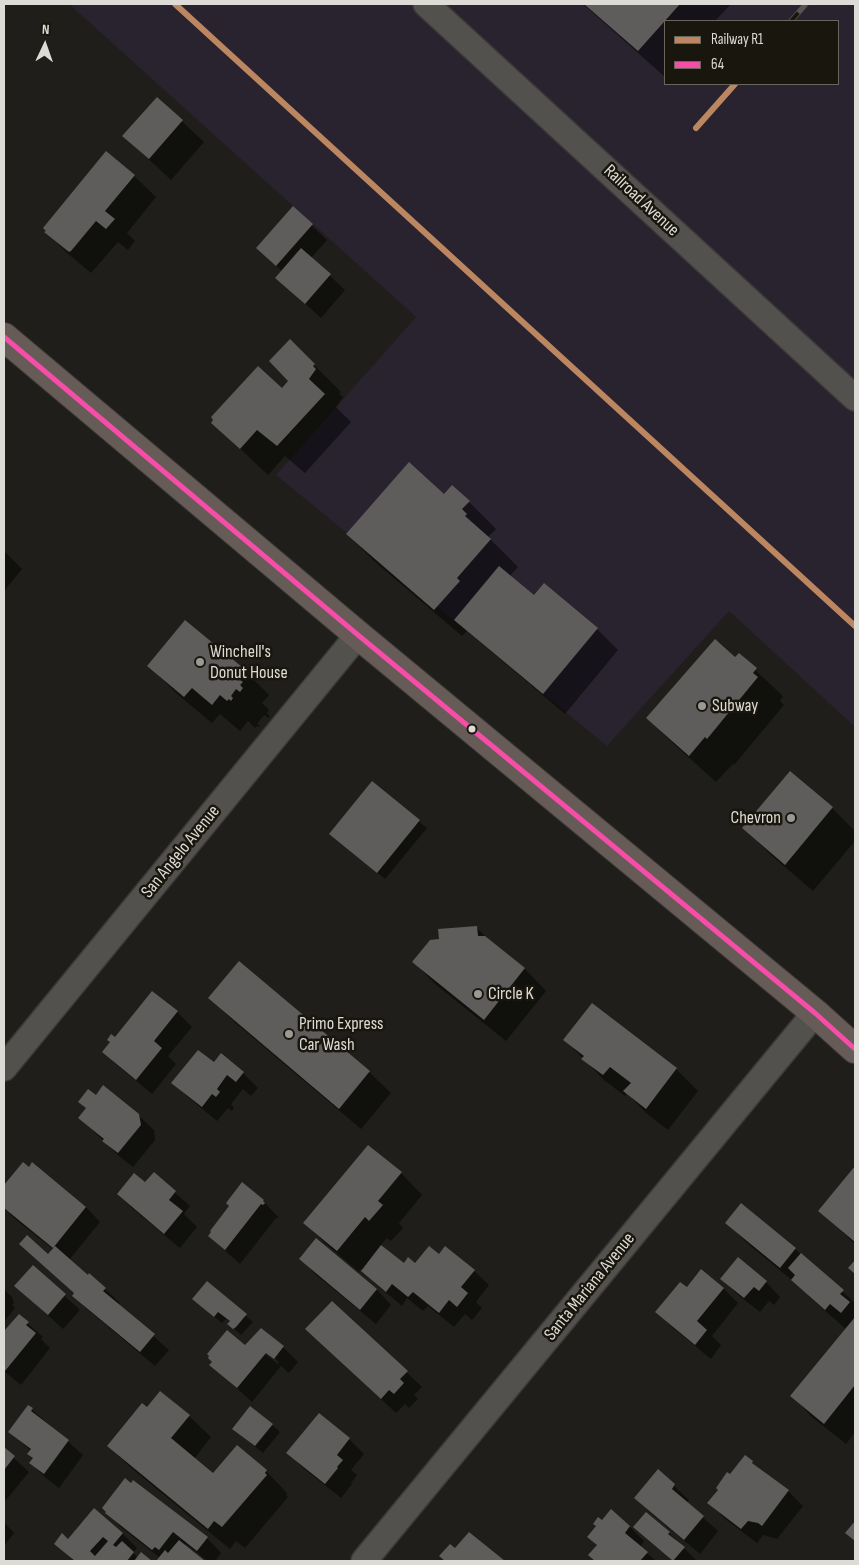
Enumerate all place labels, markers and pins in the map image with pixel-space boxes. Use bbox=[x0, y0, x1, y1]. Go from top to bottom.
place label: Winchell's Donut House bbox=[210, 641, 288, 684]
marker: Winchell's Donut House bbox=[194, 656, 206, 668]
place label: Subway bbox=[712, 695, 758, 717]
marker: Subway bbox=[696, 700, 708, 712]
unlabelled marker bbox=[467, 724, 477, 734]
place label: Chevron bbox=[730, 807, 781, 829]
marker: Chevron bbox=[785, 812, 797, 824]
place label: Circle K bbox=[488, 983, 534, 1005]
marker: Circle K bbox=[472, 988, 484, 1000]
place label: Primo Express Car Wash bbox=[299, 1013, 383, 1056]
marker: Primo Express Car Wash bbox=[283, 1028, 295, 1040]

